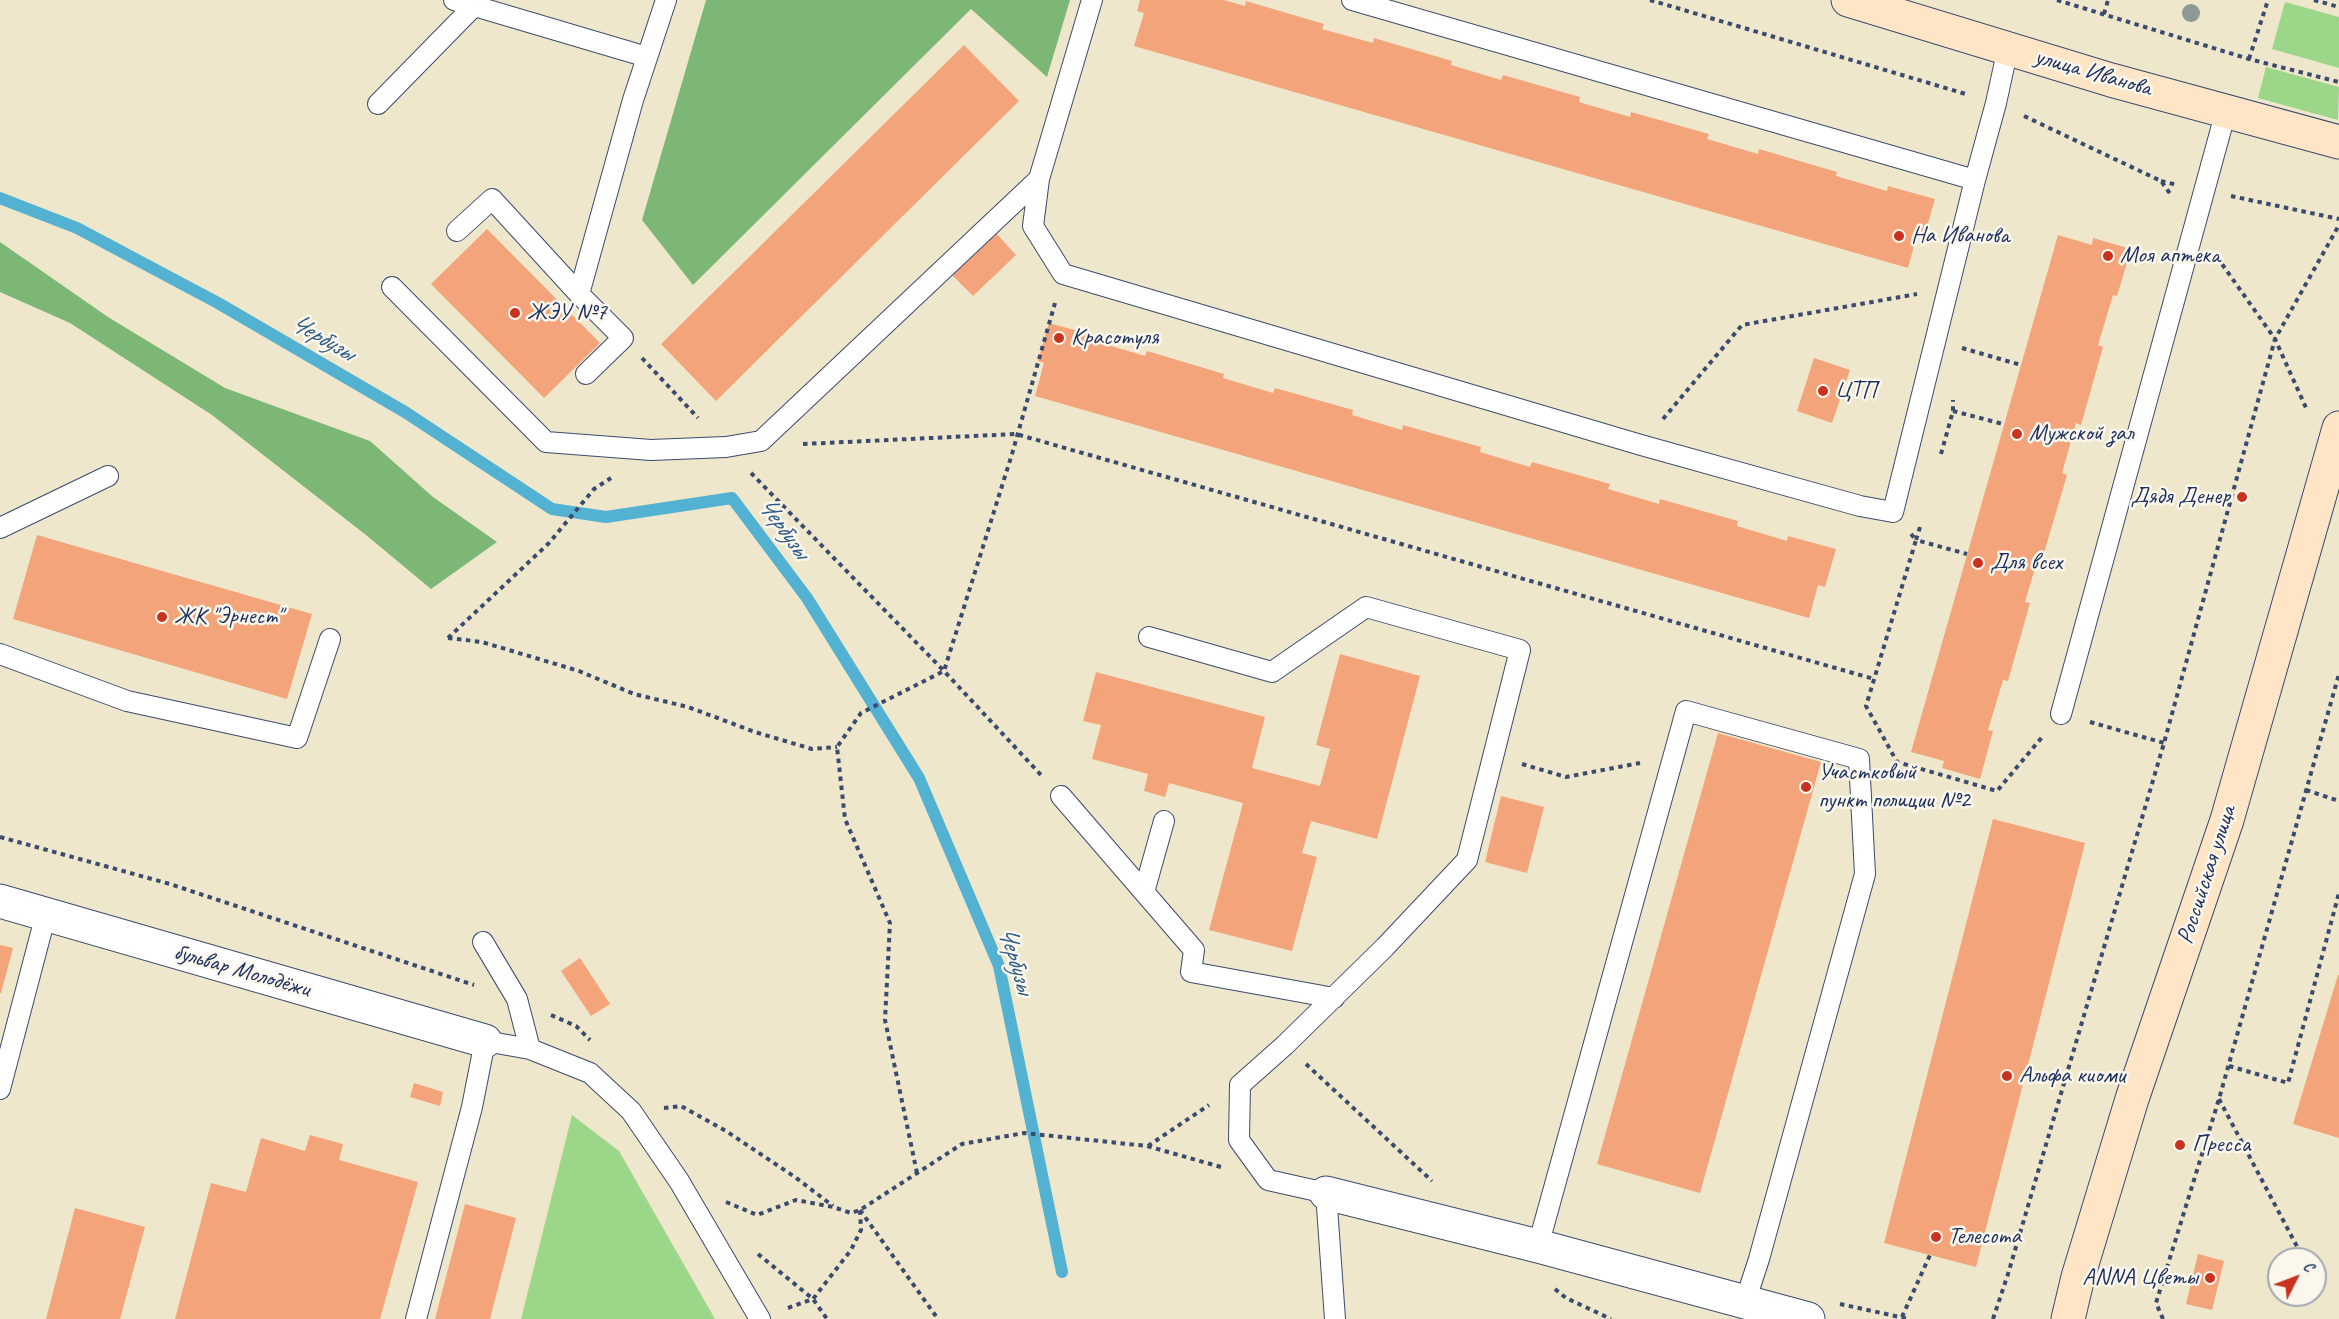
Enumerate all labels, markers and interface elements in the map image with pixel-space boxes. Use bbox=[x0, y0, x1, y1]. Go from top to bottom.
street label: улица Иванова bbox=[2031, 43, 2155, 103]
place label: На Иванова bbox=[1911, 222, 2009, 250]
marker: На Иванова bbox=[1892, 229, 1906, 243]
place label: Моя аптека bbox=[2120, 242, 2220, 270]
marker: Моя аптека bbox=[2101, 249, 2115, 263]
place label: ЖЭУ №7 bbox=[527, 299, 607, 327]
marker: ЖЭУ №7 bbox=[508, 306, 522, 320]
water label: Чербузы bbox=[284, 307, 360, 369]
place label: Красотуля bbox=[1071, 324, 1159, 352]
marker: Красотуля bbox=[1052, 331, 1066, 345]
place label: ЦТП bbox=[1835, 377, 1876, 405]
marker: ЦТП bbox=[1816, 384, 1830, 398]
place label: Мужской зал bbox=[2029, 420, 2133, 448]
marker: Мужской зал bbox=[2010, 427, 2024, 441]
place label: Дядя Денер bbox=[2131, 483, 2230, 511]
marker: Дядя Денер bbox=[2235, 490, 2249, 504]
water label: Чербузы bbox=[750, 491, 816, 565]
place label: Для всех bbox=[1990, 549, 2062, 577]
marker: Для всех bbox=[1971, 556, 1985, 570]
place label: ЖК "Эрнест" bbox=[174, 603, 282, 631]
marker: ЖК "Эрнест" bbox=[155, 610, 169, 624]
place label: Участковый пункт полиции №2 bbox=[1818, 759, 1970, 815]
marker: Участковый пункт полиции №2 bbox=[1799, 780, 1813, 794]
street label: Российская улица bbox=[2171, 802, 2243, 948]
water label: Чербузы bbox=[990, 923, 1040, 997]
street label: бульвар Молодёжи bbox=[171, 938, 313, 1004]
place label: Альфа киоми bbox=[2019, 1062, 2125, 1090]
marker: Альфа киоми bbox=[2000, 1069, 2014, 1083]
place label: Пресса bbox=[2192, 1131, 2250, 1159]
marker: Пресса bbox=[2173, 1138, 2187, 1152]
place label: Телесота bbox=[1948, 1223, 2021, 1251]
marker: Телесота bbox=[1929, 1230, 1943, 1244]
north arrow bbox=[2267, 1247, 2327, 1307]
text: С bbox=[2299, 1257, 2319, 1276]
place label: ANNA Цветы bbox=[2082, 1264, 2198, 1292]
marker: ANNA Цветы bbox=[2203, 1271, 2217, 1285]

